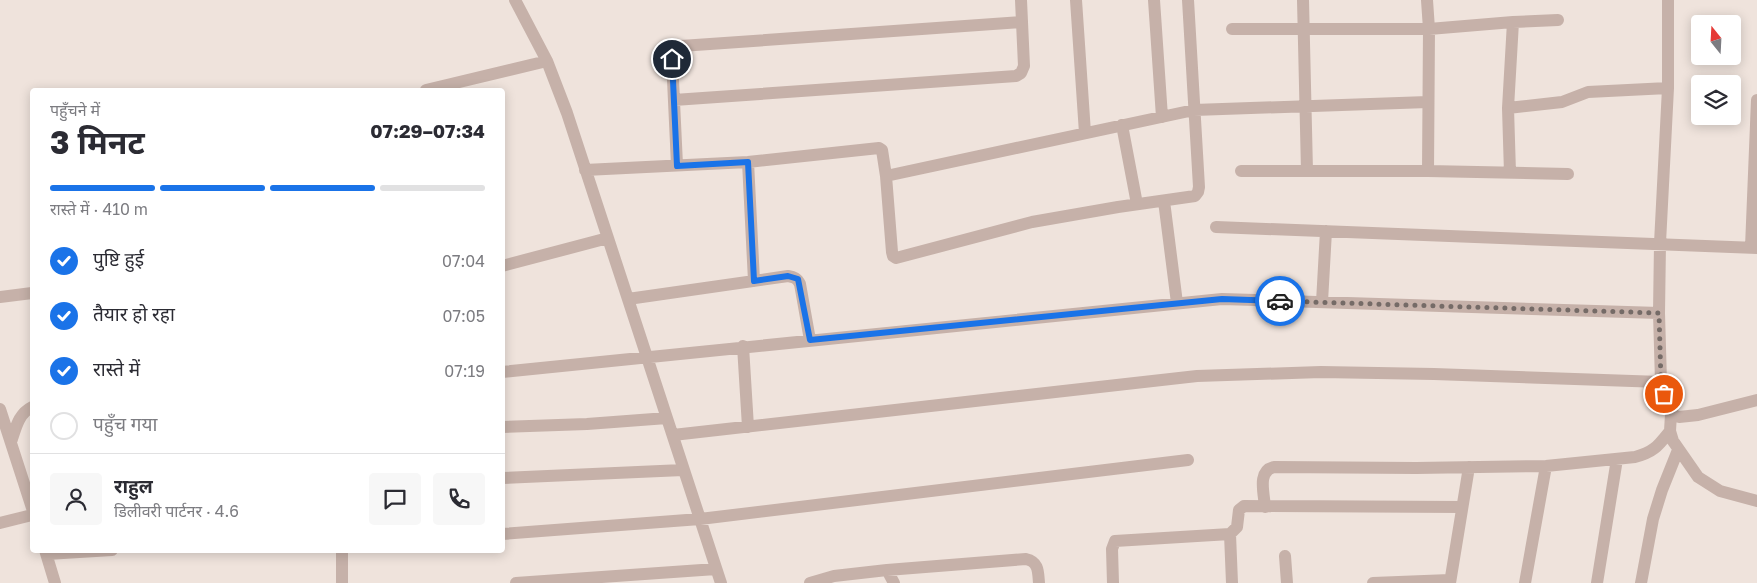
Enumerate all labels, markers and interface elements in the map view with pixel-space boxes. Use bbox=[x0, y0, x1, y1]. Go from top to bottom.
north arrow bbox=[1691, 15, 1741, 65]
map controls bbox=[1691, 15, 1741, 125]
pin bbox=[651, 38, 693, 80]
icon: home bbox=[658, 45, 686, 73]
button: layers bbox=[1691, 75, 1741, 125]
text: पहुँचने में bbox=[50, 100, 100, 120]
text: 07:29–07:34 bbox=[370, 119, 485, 142]
text: 3 मिनट bbox=[50, 123, 145, 161]
text: रास्ते में · 410 m bbox=[50, 199, 148, 219]
icon: check bbox=[50, 247, 78, 275]
text: पुष्टि हुई bbox=[93, 247, 144, 270]
text: 07:04 bbox=[442, 251, 485, 271]
courier bbox=[1255, 276, 1305, 326]
icon: car bbox=[1266, 287, 1294, 315]
icon: check bbox=[50, 302, 78, 330]
text: तैयार हो रहा bbox=[93, 302, 175, 325]
text: 07:05 bbox=[443, 306, 485, 326]
icon: check bbox=[50, 357, 78, 385]
text: रास्ते में bbox=[93, 357, 140, 380]
text: 07:19 bbox=[444, 361, 485, 381]
pin bbox=[1643, 373, 1685, 415]
icon: bag bbox=[1650, 380, 1678, 408]
text: पहुँच गया bbox=[93, 412, 157, 435]
button: person bbox=[50, 473, 102, 525]
button: chat bbox=[369, 473, 421, 525]
button: phone bbox=[433, 473, 485, 525]
text: राहुल bbox=[114, 474, 153, 497]
text: डिलीवरी पार्टनर · 4.6 bbox=[114, 501, 239, 521]

